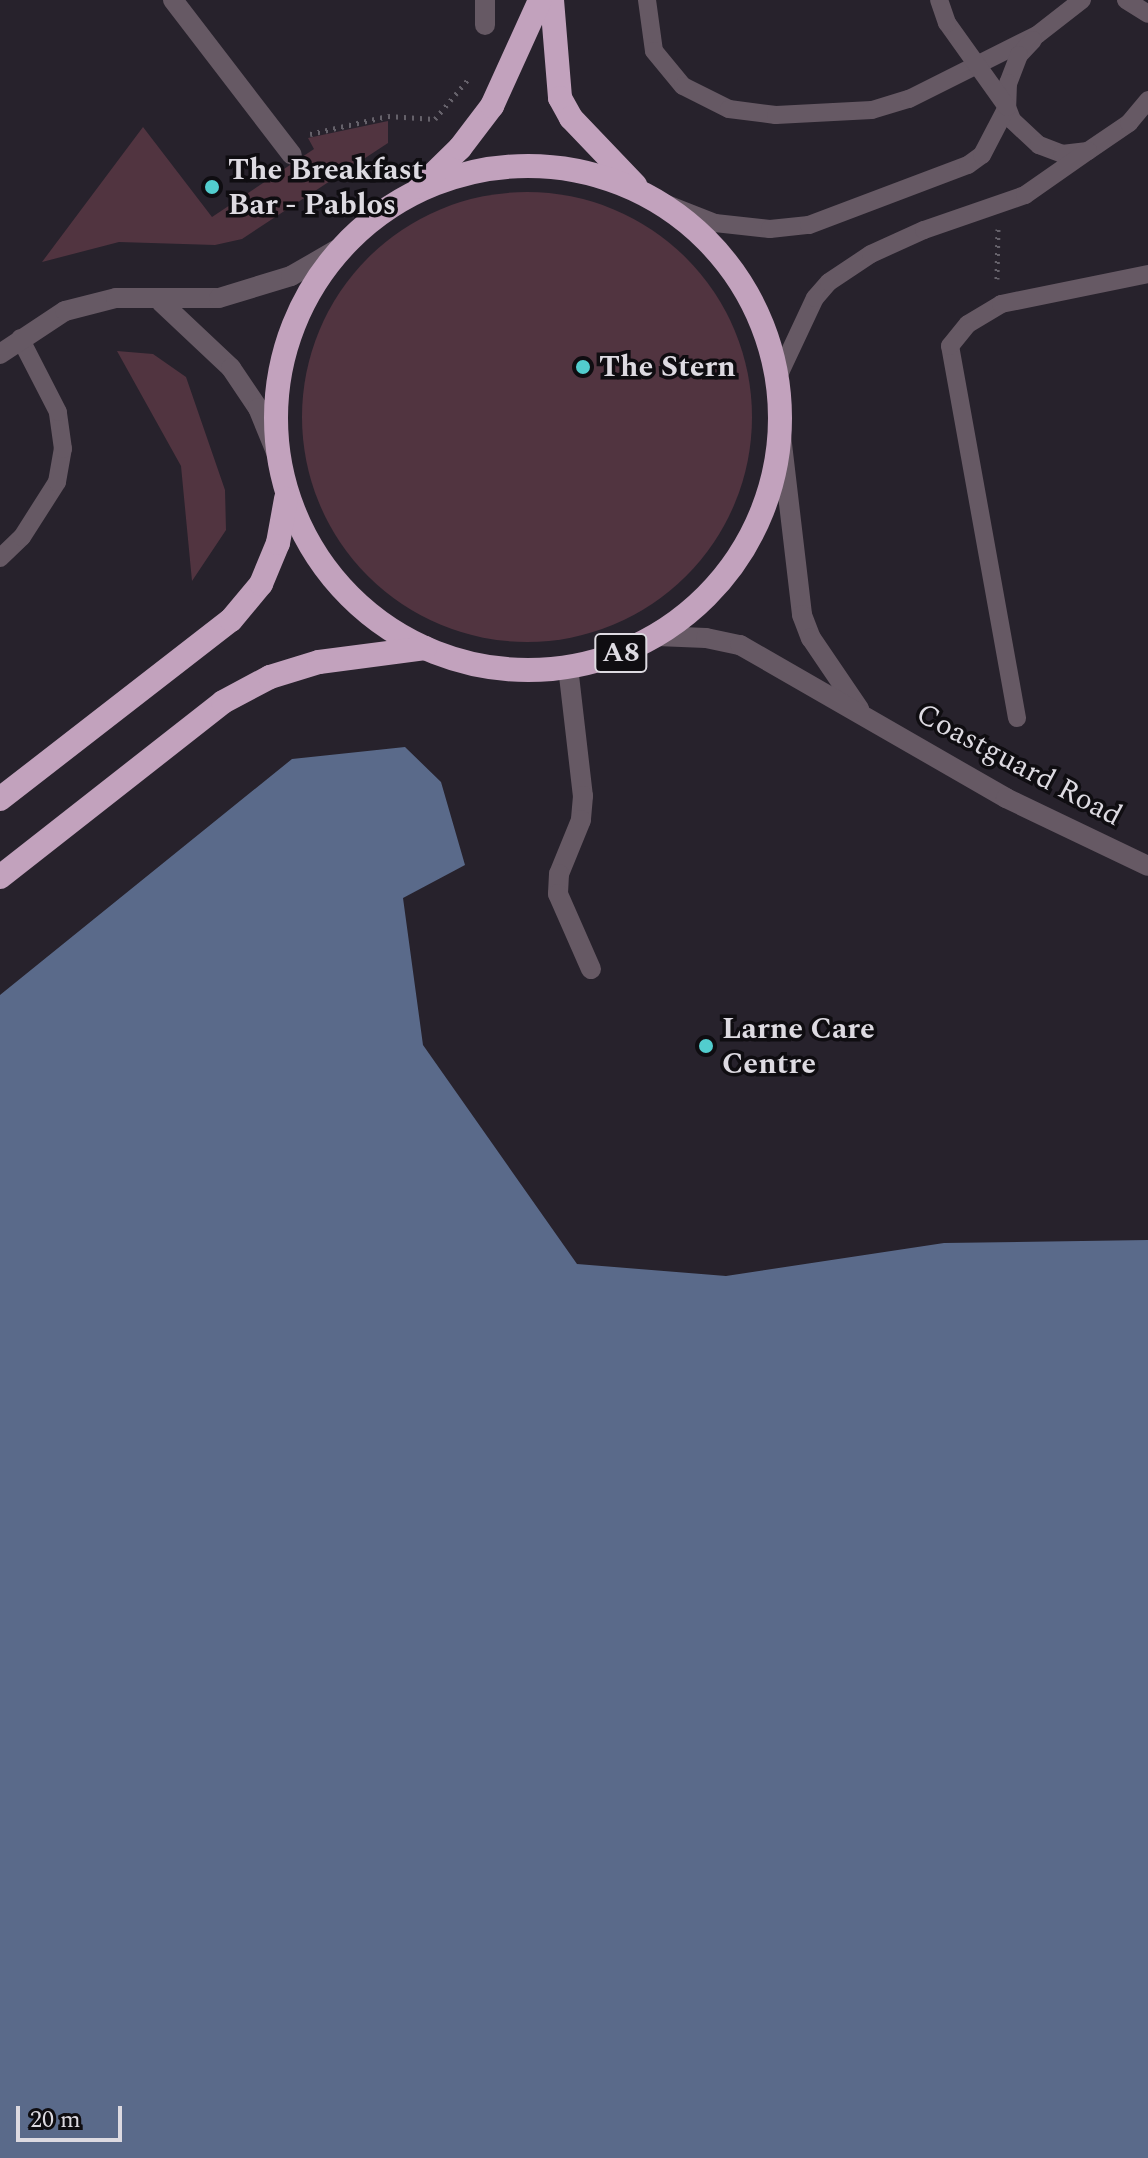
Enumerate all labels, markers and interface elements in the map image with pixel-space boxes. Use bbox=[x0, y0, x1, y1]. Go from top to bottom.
place label: The Breakfast Bar - Pablos bbox=[228, 152, 423, 222]
marker: The Breakfast Bar - Pablos bbox=[203, 178, 221, 196]
place label: The Stern bbox=[599, 349, 736, 385]
marker: The Stern bbox=[574, 358, 592, 376]
road number: A8 bbox=[593, 629, 649, 677]
street label: Coastguard Road bbox=[910, 696, 1128, 834]
place label: Larne Care Centre bbox=[722, 1011, 875, 1082]
marker: Larne Care Centre bbox=[697, 1037, 715, 1055]
scale bar bbox=[20, 2090, 126, 2140]
text: 20 m bbox=[30, 2102, 81, 2138]

